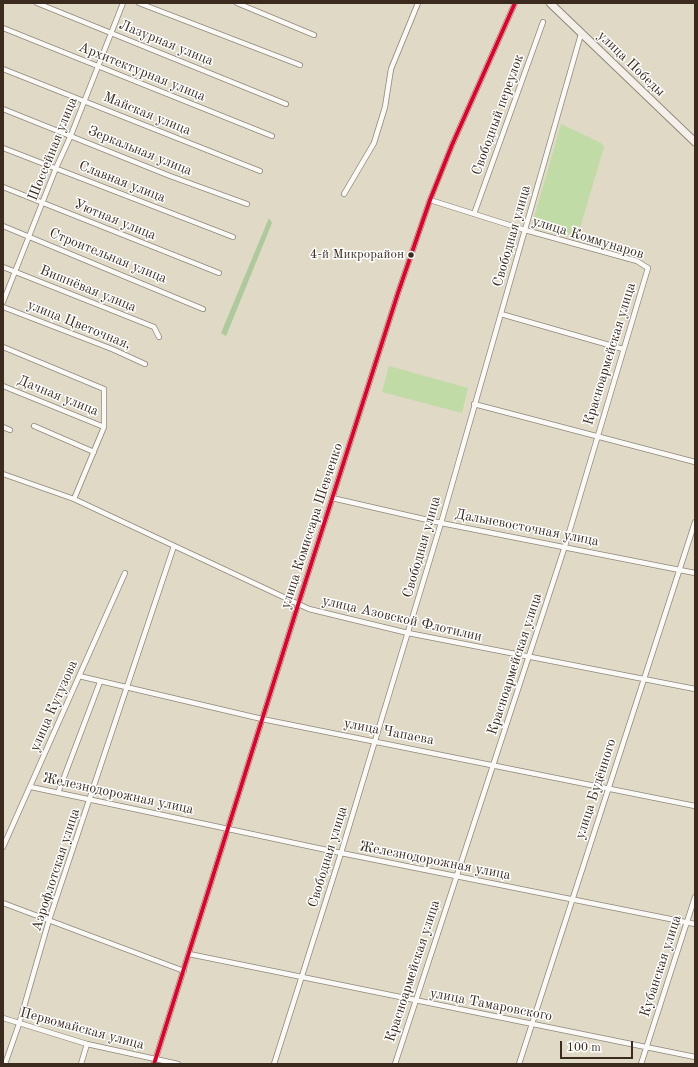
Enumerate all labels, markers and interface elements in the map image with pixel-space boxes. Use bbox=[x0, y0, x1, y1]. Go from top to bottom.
street label: Лазурная улица bbox=[116, 16, 216, 70]
street label: улица Победы bbox=[594, 28, 668, 100]
street label: Архитектурная улица bbox=[76, 39, 208, 105]
street label: Свободный переулок bbox=[468, 52, 528, 178]
street label: Майская улица bbox=[101, 89, 193, 139]
street label: Шоссейная улица bbox=[25, 95, 81, 203]
street label: Зеркальная улица bbox=[85, 122, 195, 180]
street label: Славная улица bbox=[76, 158, 168, 206]
street label: Свободная улица bbox=[489, 183, 535, 289]
street label: Уютная улица bbox=[71, 196, 159, 244]
street label: улица Коммунаров bbox=[530, 213, 646, 263]
street label: Строительная улица bbox=[47, 225, 169, 287]
place label: 4-й Микрорайон bbox=[310, 247, 404, 263]
marker: 4-й Микрорайон bbox=[406, 250, 416, 260]
street label: Вишнёвая улица bbox=[37, 262, 139, 316]
street label: Красноармейская улица bbox=[580, 281, 640, 427]
street label: улица Цветочная, bbox=[25, 297, 133, 353]
street label: Дачная улица bbox=[15, 372, 101, 420]
street label: улица Комиссара Шевченко bbox=[277, 441, 347, 611]
street label: Свободная улица bbox=[399, 494, 445, 600]
street label: Дальневосточная улица bbox=[454, 506, 600, 550]
street label: Красноармейская улица bbox=[484, 591, 546, 737]
street label: улица Азовской Флотилии bbox=[320, 592, 484, 646]
street label: улица Кутузова bbox=[26, 658, 82, 754]
street label: улица Чапаева bbox=[342, 715, 436, 749]
street label: улица Будённого bbox=[572, 737, 620, 841]
street label: Железнодорожная улица bbox=[41, 770, 195, 818]
street label: Свободная улица bbox=[305, 804, 351, 910]
street label: Аэрофлотская улица bbox=[28, 806, 84, 934]
street label: Железнодорожная улица bbox=[358, 838, 512, 884]
street label: Красноармейская улица bbox=[382, 898, 444, 1044]
street label: Кубанская улица bbox=[637, 913, 685, 1019]
street label: улица Тамаровского bbox=[428, 985, 554, 1025]
street label: Первомайская улица bbox=[18, 1004, 146, 1054]
scale bar bbox=[562, 1033, 635, 1059]
text: 100 m bbox=[567, 1042, 601, 1054]

